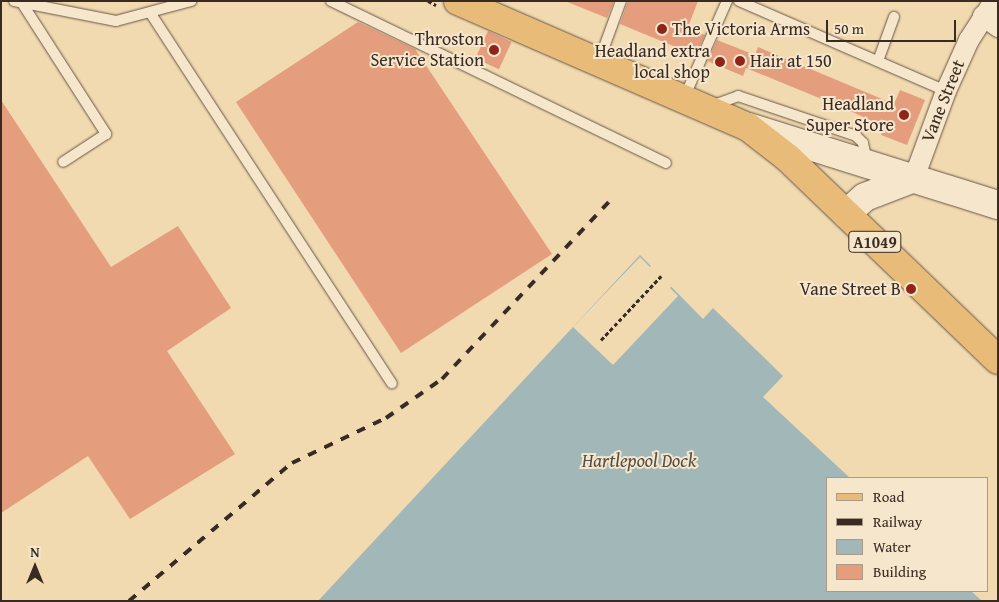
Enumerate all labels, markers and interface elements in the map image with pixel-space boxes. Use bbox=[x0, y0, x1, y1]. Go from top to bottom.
scale bar bbox=[829, 10, 959, 42]
place label: The Victoria Arms bbox=[672, 18, 810, 40]
text: 50 m bbox=[834, 18, 864, 39]
marker: The Victoria Arms bbox=[656, 23, 668, 35]
place label: Throston Service Station bbox=[371, 29, 484, 72]
place label: Headland extra local shop bbox=[595, 41, 710, 84]
marker: Throston Service Station bbox=[488, 44, 500, 56]
place label: Hair at 150 bbox=[750, 50, 832, 72]
marker: Hair at 150 bbox=[734, 55, 746, 67]
marker: Headland extra local shop bbox=[714, 56, 726, 68]
street label: Vane Street bbox=[917, 56, 969, 146]
place label: Headland Super Store bbox=[806, 94, 894, 136]
marker: Headland Super Store bbox=[898, 109, 910, 121]
road number: A1049 bbox=[848, 228, 902, 256]
place label: Vane Street B bbox=[800, 278, 901, 300]
marker: Vane Street B bbox=[905, 283, 917, 295]
water label: Hartlepool Dock bbox=[582, 450, 696, 472]
legend bbox=[826, 477, 989, 592]
text: Road bbox=[873, 486, 904, 507]
text: Railway bbox=[873, 511, 922, 532]
text: Water bbox=[873, 536, 911, 557]
north arrow bbox=[10, 542, 60, 592]
text: N bbox=[30, 542, 40, 562]
text: Building bbox=[873, 561, 926, 582]

